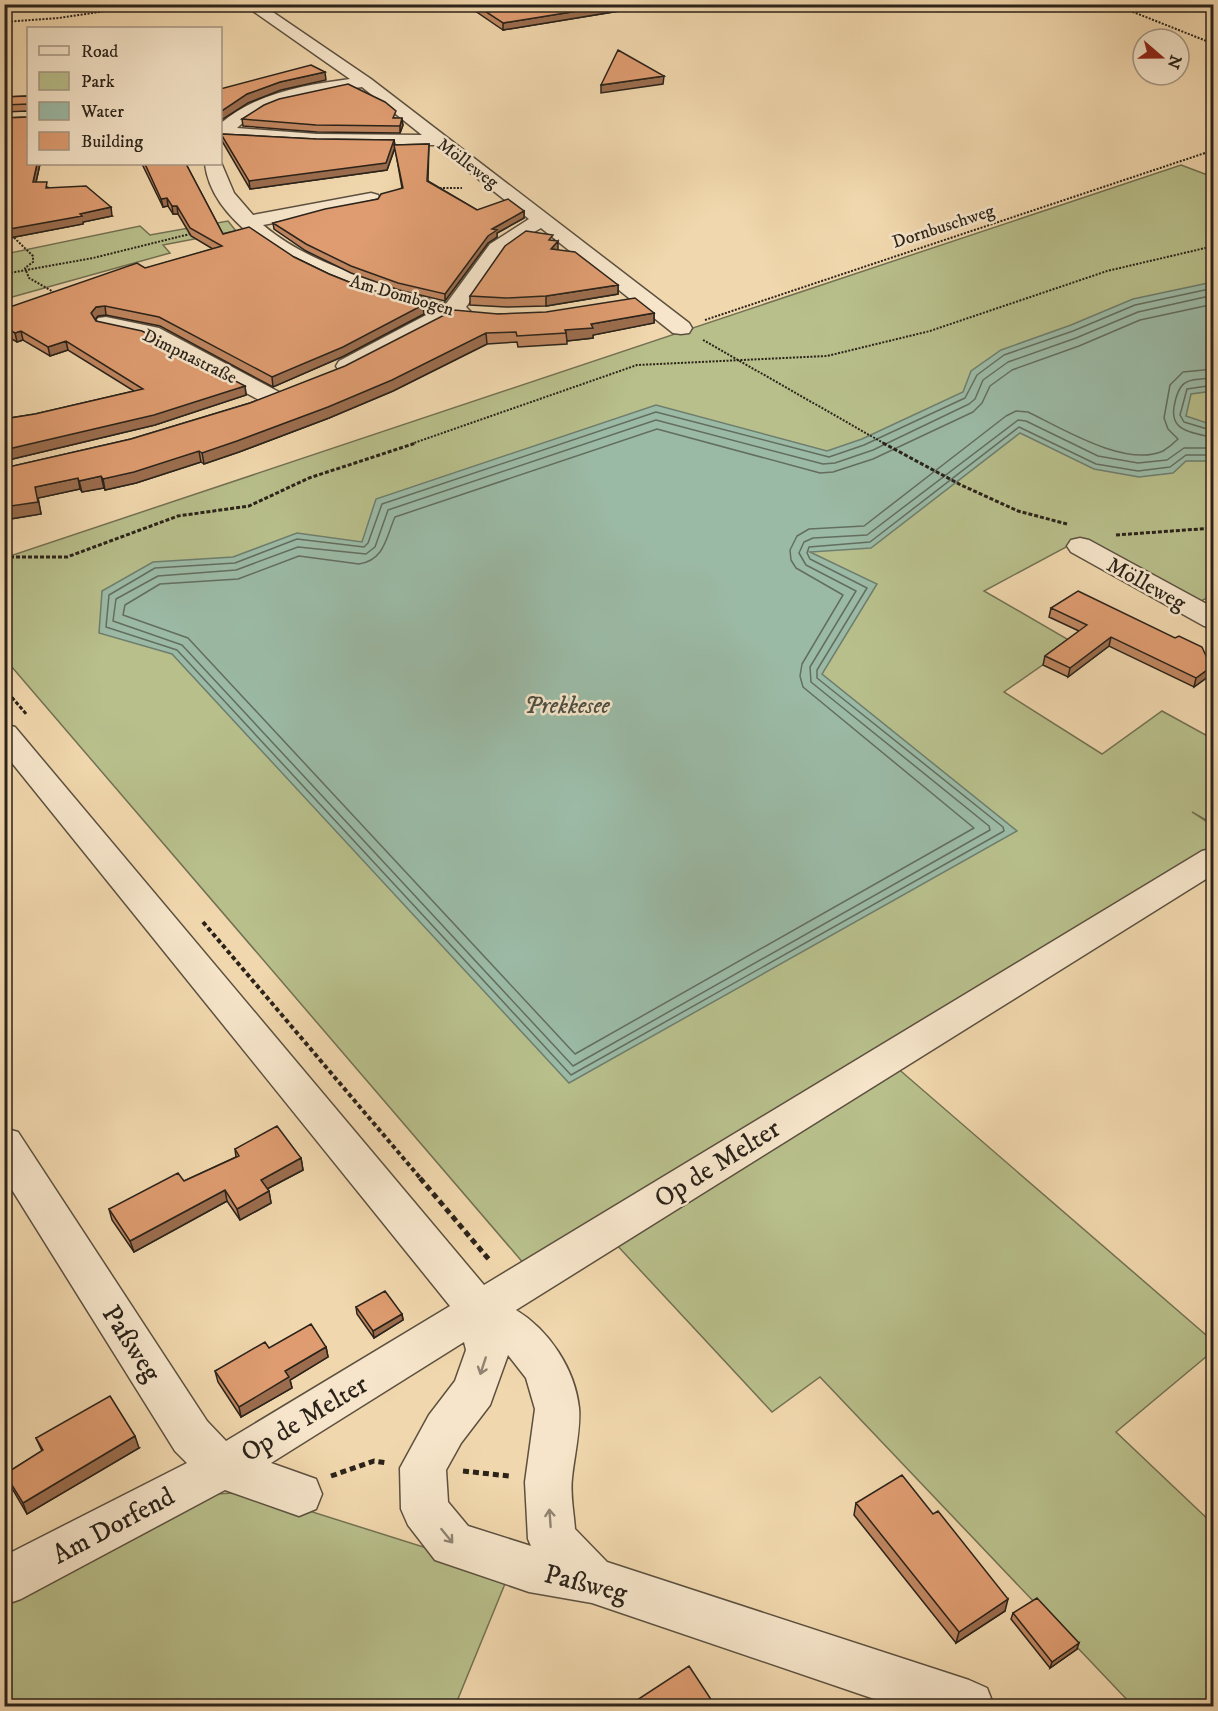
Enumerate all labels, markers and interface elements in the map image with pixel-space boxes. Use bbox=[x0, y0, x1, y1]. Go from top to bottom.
legend bbox=[27, 27, 222, 165]
north arrow bbox=[1131, 27, 1191, 87]
text: Road bbox=[81, 41, 118, 63]
text: N bbox=[1163, 52, 1186, 71]
text: Park bbox=[81, 71, 115, 93]
text: Water bbox=[80, 101, 124, 123]
text: Building bbox=[81, 131, 143, 153]
street label: Mölleweg bbox=[433, 134, 502, 194]
street label: Dornbuschweg bbox=[889, 200, 997, 254]
street label: Am Dombogen bbox=[347, 271, 457, 321]
street label: Dimpnastraße bbox=[139, 325, 240, 389]
street label: Mölleweg bbox=[1102, 552, 1191, 617]
water label: Prekkesee bbox=[524, 691, 611, 721]
street label: Op de Melter bbox=[648, 1112, 787, 1216]
street label: Paßweg bbox=[94, 1299, 169, 1389]
one-way arrow bbox=[476, 1356, 487, 1375]
street label: Op de Melter bbox=[235, 1368, 374, 1470]
street label: Am Dorfend bbox=[46, 1479, 181, 1572]
one-way arrow bbox=[545, 1508, 556, 1528]
one-way arrow bbox=[440, 1528, 453, 1544]
street label: Paßweg bbox=[541, 1557, 632, 1611]

